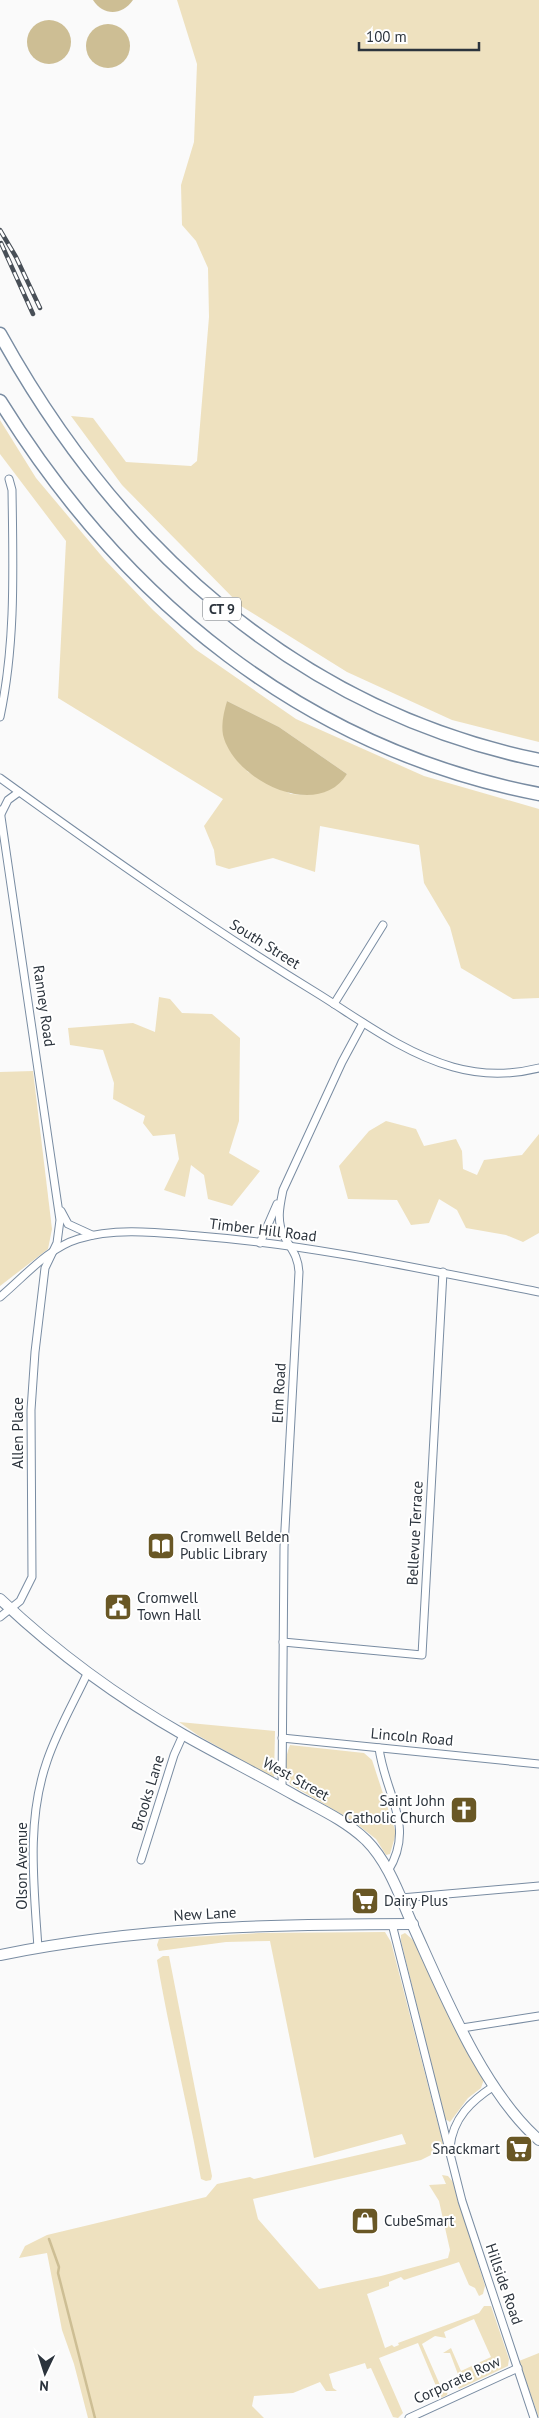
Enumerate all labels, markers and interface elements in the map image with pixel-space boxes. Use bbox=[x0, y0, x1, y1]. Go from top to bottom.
scale bar bbox=[359, 20, 479, 52]
text: 100 m bbox=[366, 27, 407, 46]
road number: CT 9 bbox=[203, 598, 241, 620]
street label: South Street bbox=[226, 914, 304, 973]
street label: Ranney Road bbox=[29, 964, 60, 1048]
street label: Timber Hill Road bbox=[208, 1213, 318, 1246]
street label: Elm Road bbox=[267, 1362, 290, 1424]
street label: Allen Place bbox=[8, 1397, 27, 1469]
street label: Bellevue Terrace bbox=[402, 1480, 427, 1586]
place label: Cromwell Belden Public Library bbox=[180, 1527, 290, 1563]
library icon: Cromwell Belden Public Library bbox=[146, 1531, 176, 1561]
place label: Cromwell Town Hall bbox=[137, 1588, 201, 1624]
public building icon: Cromwell Town Hall bbox=[103, 1592, 133, 1622]
street label: Lincoln Road bbox=[370, 1723, 454, 1750]
street label: Brooks Lane bbox=[127, 1753, 168, 1833]
street label: West Street bbox=[260, 1753, 333, 1805]
place label: Saint John Catholic Church bbox=[344, 1791, 445, 1827]
church icon: Saint John Catholic Church bbox=[449, 1795, 479, 1825]
street label: Olson Avenue bbox=[12, 1822, 31, 1910]
supermarket icon: Dairy Plus bbox=[350, 1886, 380, 1916]
place label: Dairy Plus bbox=[384, 1891, 448, 1910]
street label: New Lane bbox=[173, 1902, 237, 1925]
supermarket icon: Snackmart bbox=[504, 2134, 534, 2164]
place label: Snackmart bbox=[432, 2139, 500, 2158]
shop icon: CubeSmart bbox=[350, 2206, 380, 2236]
place label: CubeSmart bbox=[384, 2211, 454, 2230]
street label: Hillside Road bbox=[482, 2241, 527, 2327]
north arrow bbox=[20, 2348, 70, 2398]
street label: Corporate Row bbox=[410, 2351, 503, 2408]
text: N bbox=[39, 2377, 49, 2395]

